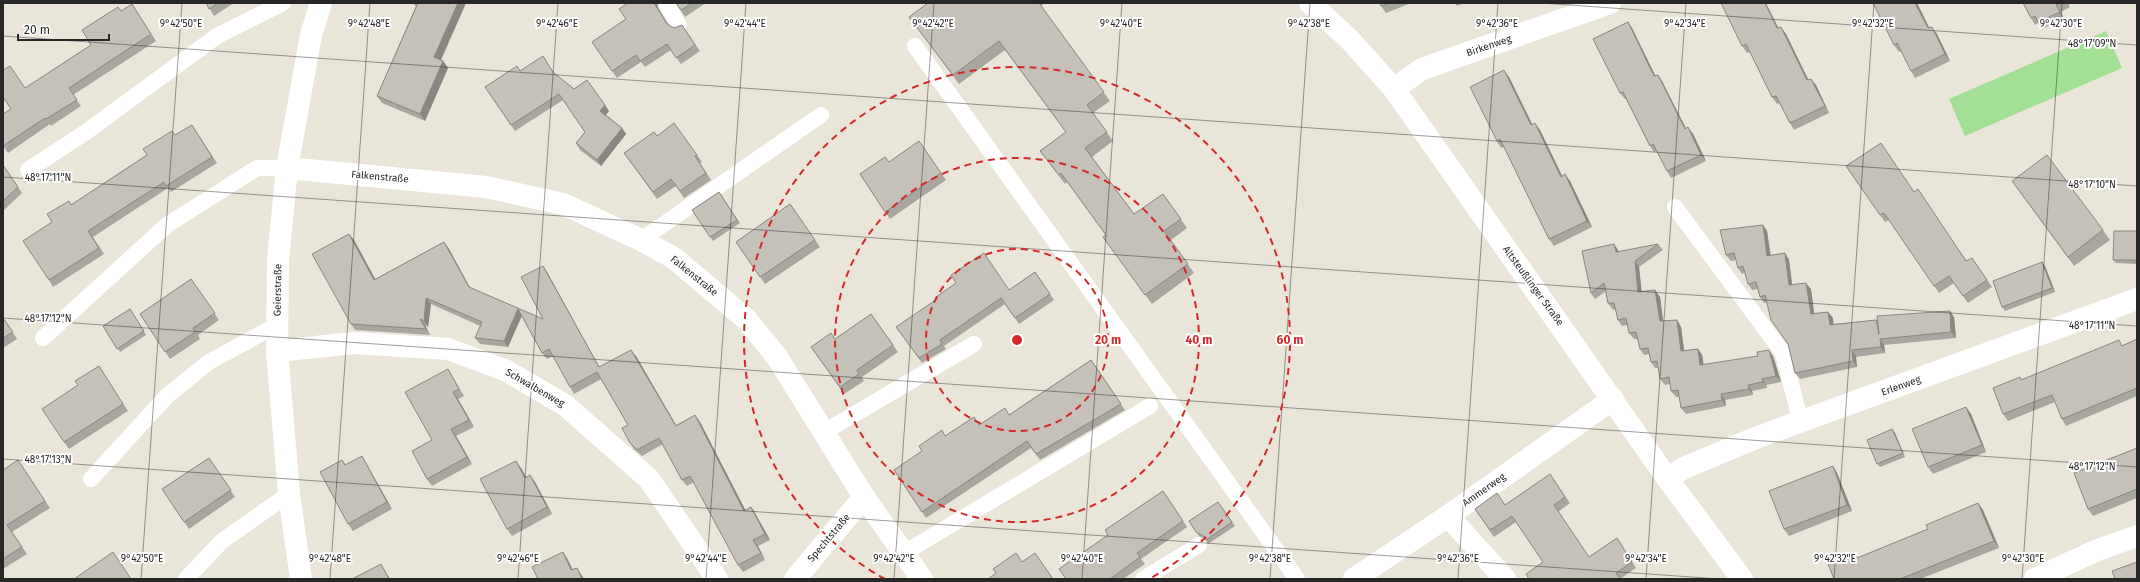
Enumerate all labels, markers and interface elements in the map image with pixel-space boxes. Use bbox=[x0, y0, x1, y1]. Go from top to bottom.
scale bar bbox=[18, 16, 109, 42]
text: 9°42'50"E bbox=[160, 18, 202, 30]
text: 9°42'48"E bbox=[348, 18, 390, 30]
text: 9°42'46"E bbox=[536, 18, 578, 30]
text: 9°42'44"E bbox=[724, 18, 766, 30]
text: 9°42'42"E bbox=[912, 18, 954, 30]
text: 9°42'40"E bbox=[1100, 18, 1142, 30]
text: 9°42'38"E bbox=[1288, 18, 1330, 30]
text: 9°42'36"E bbox=[1476, 18, 1518, 30]
text: 9°42'34"E bbox=[1664, 18, 1706, 30]
text: 9°42'32"E bbox=[1852, 18, 1894, 30]
text: 9°42'30"E bbox=[2040, 18, 2082, 30]
text: 20 m bbox=[24, 23, 50, 37]
street label: Birkenweg bbox=[1465, 32, 1514, 59]
text: 48°17'09"N bbox=[2068, 38, 2116, 50]
street label: Falkenstraße bbox=[351, 169, 409, 185]
text: 48°17'11"N bbox=[25, 172, 71, 184]
text: 48°17'10"N bbox=[2068, 179, 2116, 191]
street label: Altsteußlinger Straße bbox=[1500, 244, 1566, 328]
street label: Falkenstraße bbox=[668, 253, 720, 299]
street label: Geierstraße bbox=[272, 264, 284, 316]
text: 48°17'12"N bbox=[24, 313, 72, 325]
text: 48°17'11"N bbox=[2069, 320, 2115, 332]
centre of rings bbox=[1010, 333, 1024, 347]
text: 20 m bbox=[1095, 333, 1121, 347]
text: 40 m bbox=[1186, 333, 1212, 347]
text: 60 m bbox=[1277, 333, 1303, 347]
street label: Schwalbenweg bbox=[503, 366, 567, 410]
street label: Erlenweg bbox=[1880, 373, 1923, 399]
text: 48°17'13"N bbox=[24, 454, 72, 466]
text: 48°17'12"N bbox=[2068, 461, 2116, 473]
street label: Ammerweg bbox=[1460, 470, 1509, 509]
street label: Spechtstraße bbox=[805, 511, 853, 565]
text: 9°42'50"E bbox=[121, 553, 163, 565]
text: 9°42'48"E bbox=[309, 553, 351, 565]
text: 9°42'46"E bbox=[497, 553, 539, 565]
text: 9°42'44"E bbox=[685, 553, 727, 565]
text: 9°42'42"E bbox=[873, 553, 915, 565]
text: 9°42'40"E bbox=[1061, 553, 1103, 565]
text: 9°42'38"E bbox=[1249, 553, 1291, 565]
text: 9°42'36"E bbox=[1437, 553, 1479, 565]
text: 9°42'34"E bbox=[1625, 553, 1667, 565]
text: 9°42'32"E bbox=[1814, 553, 1856, 565]
text: 9°42'30"E bbox=[2002, 553, 2044, 565]

